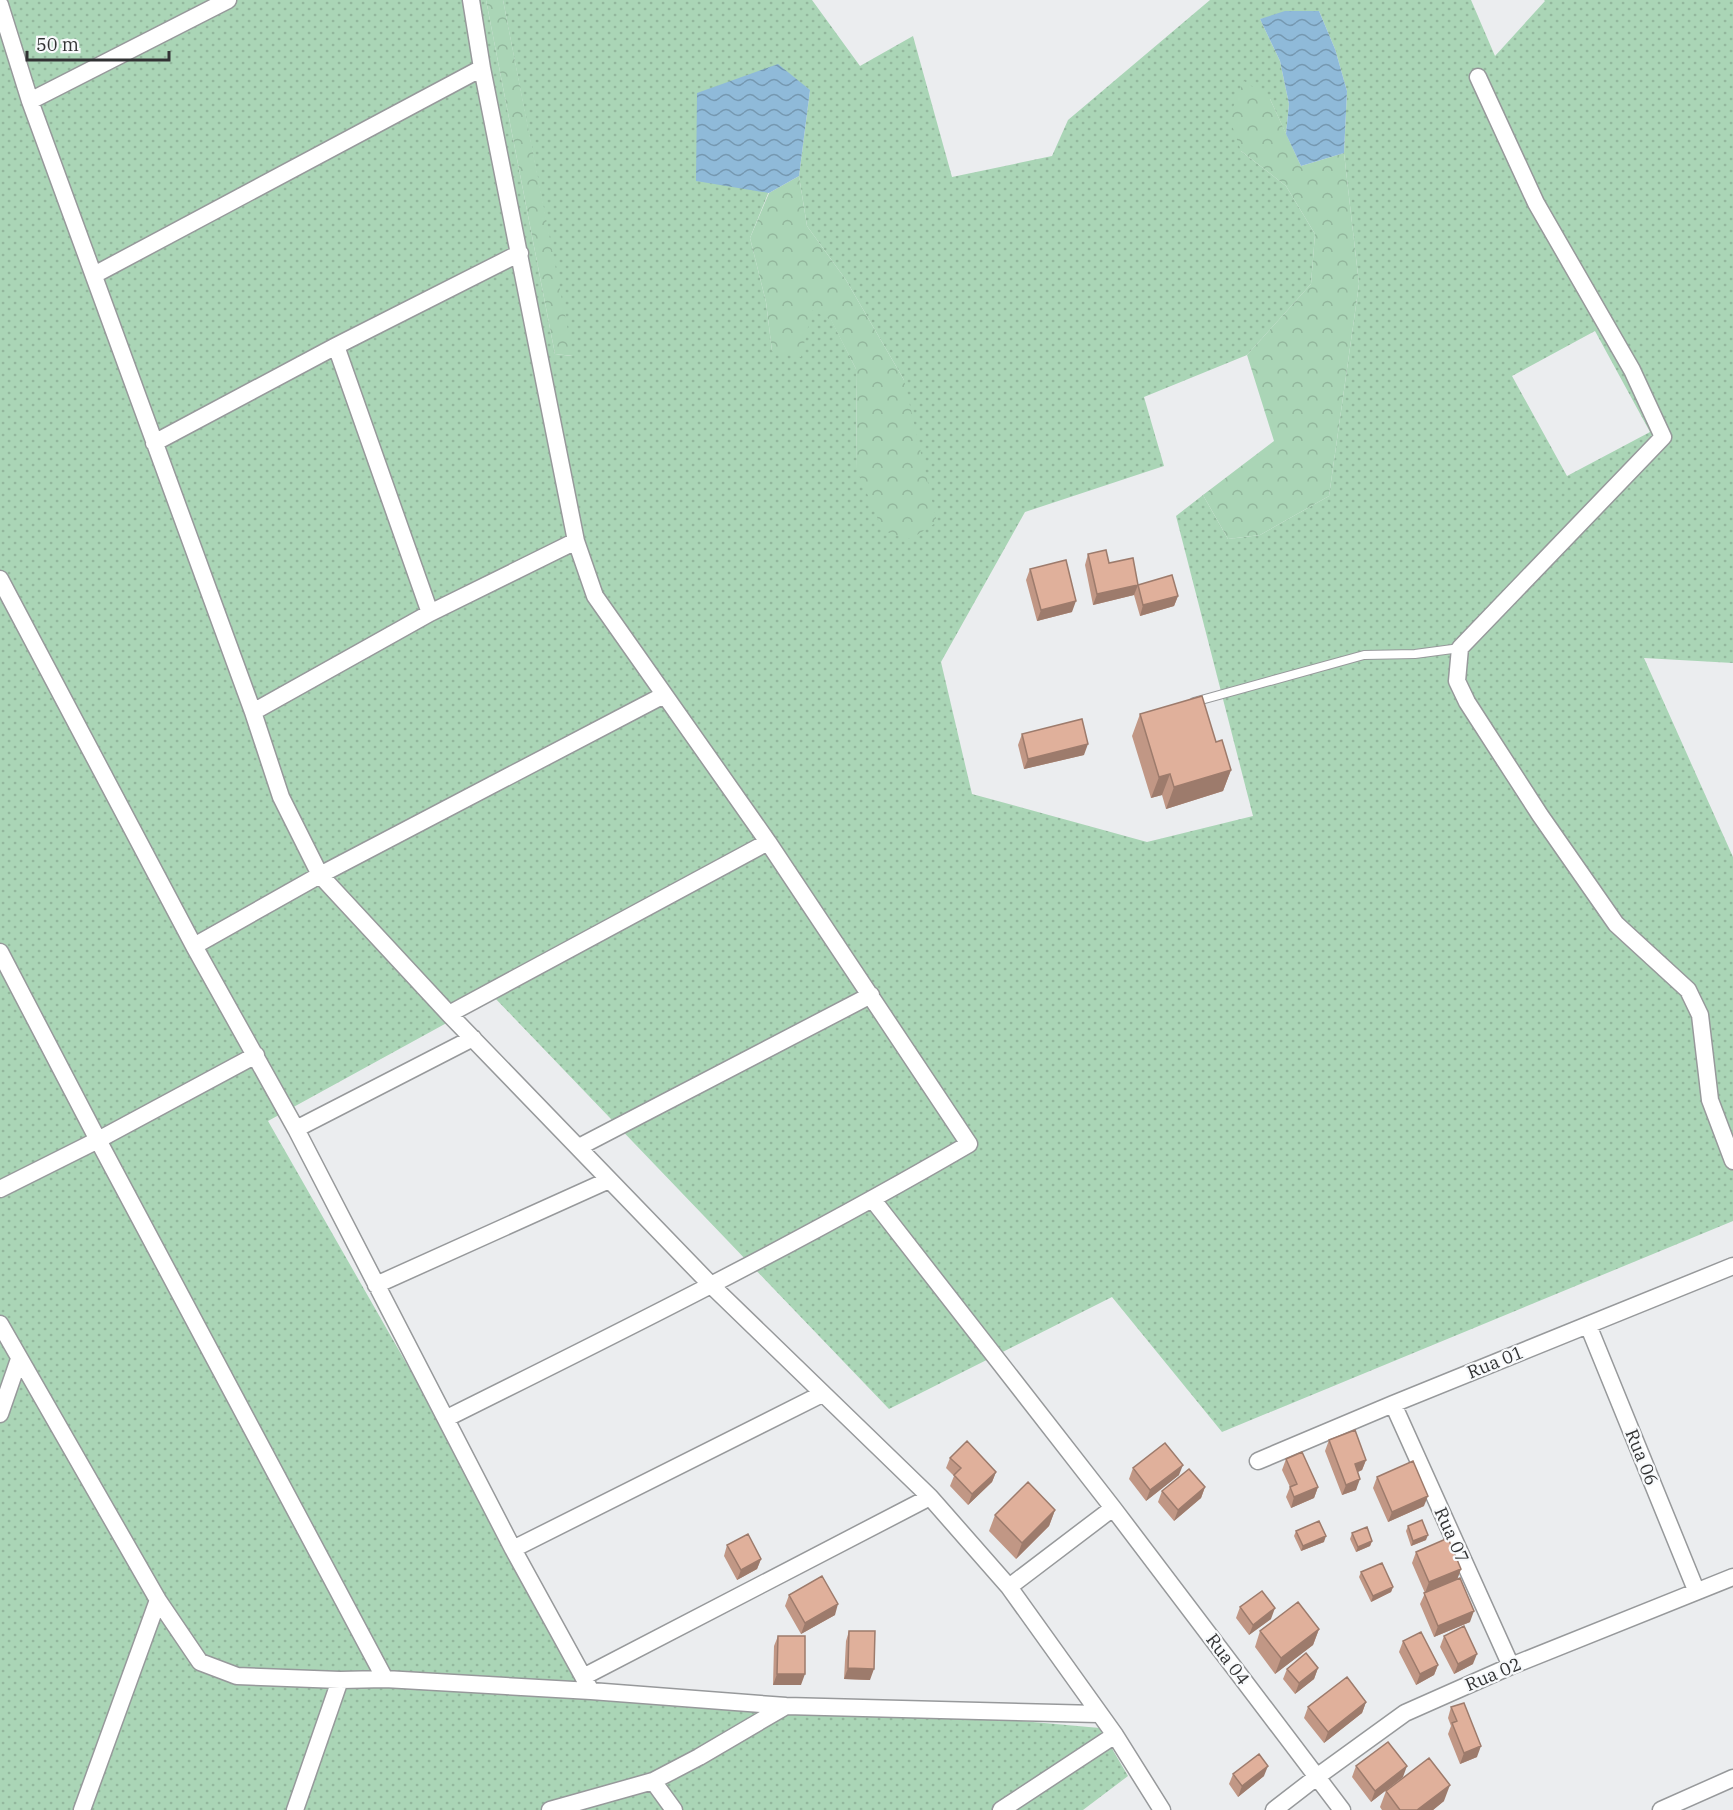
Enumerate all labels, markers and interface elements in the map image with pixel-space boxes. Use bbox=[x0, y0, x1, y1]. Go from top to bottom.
scale bar bbox=[27, 24, 170, 62]
text: 50 m bbox=[36, 33, 79, 56]
street label: Rua 01 bbox=[1463, 1340, 1527, 1384]
street label: Rua 06 bbox=[1620, 1425, 1664, 1489]
street label: Rua 07 bbox=[1430, 1503, 1474, 1567]
street label: Rua 04 bbox=[1201, 1629, 1255, 1689]
street label: Rua 02 bbox=[1461, 1652, 1525, 1696]

